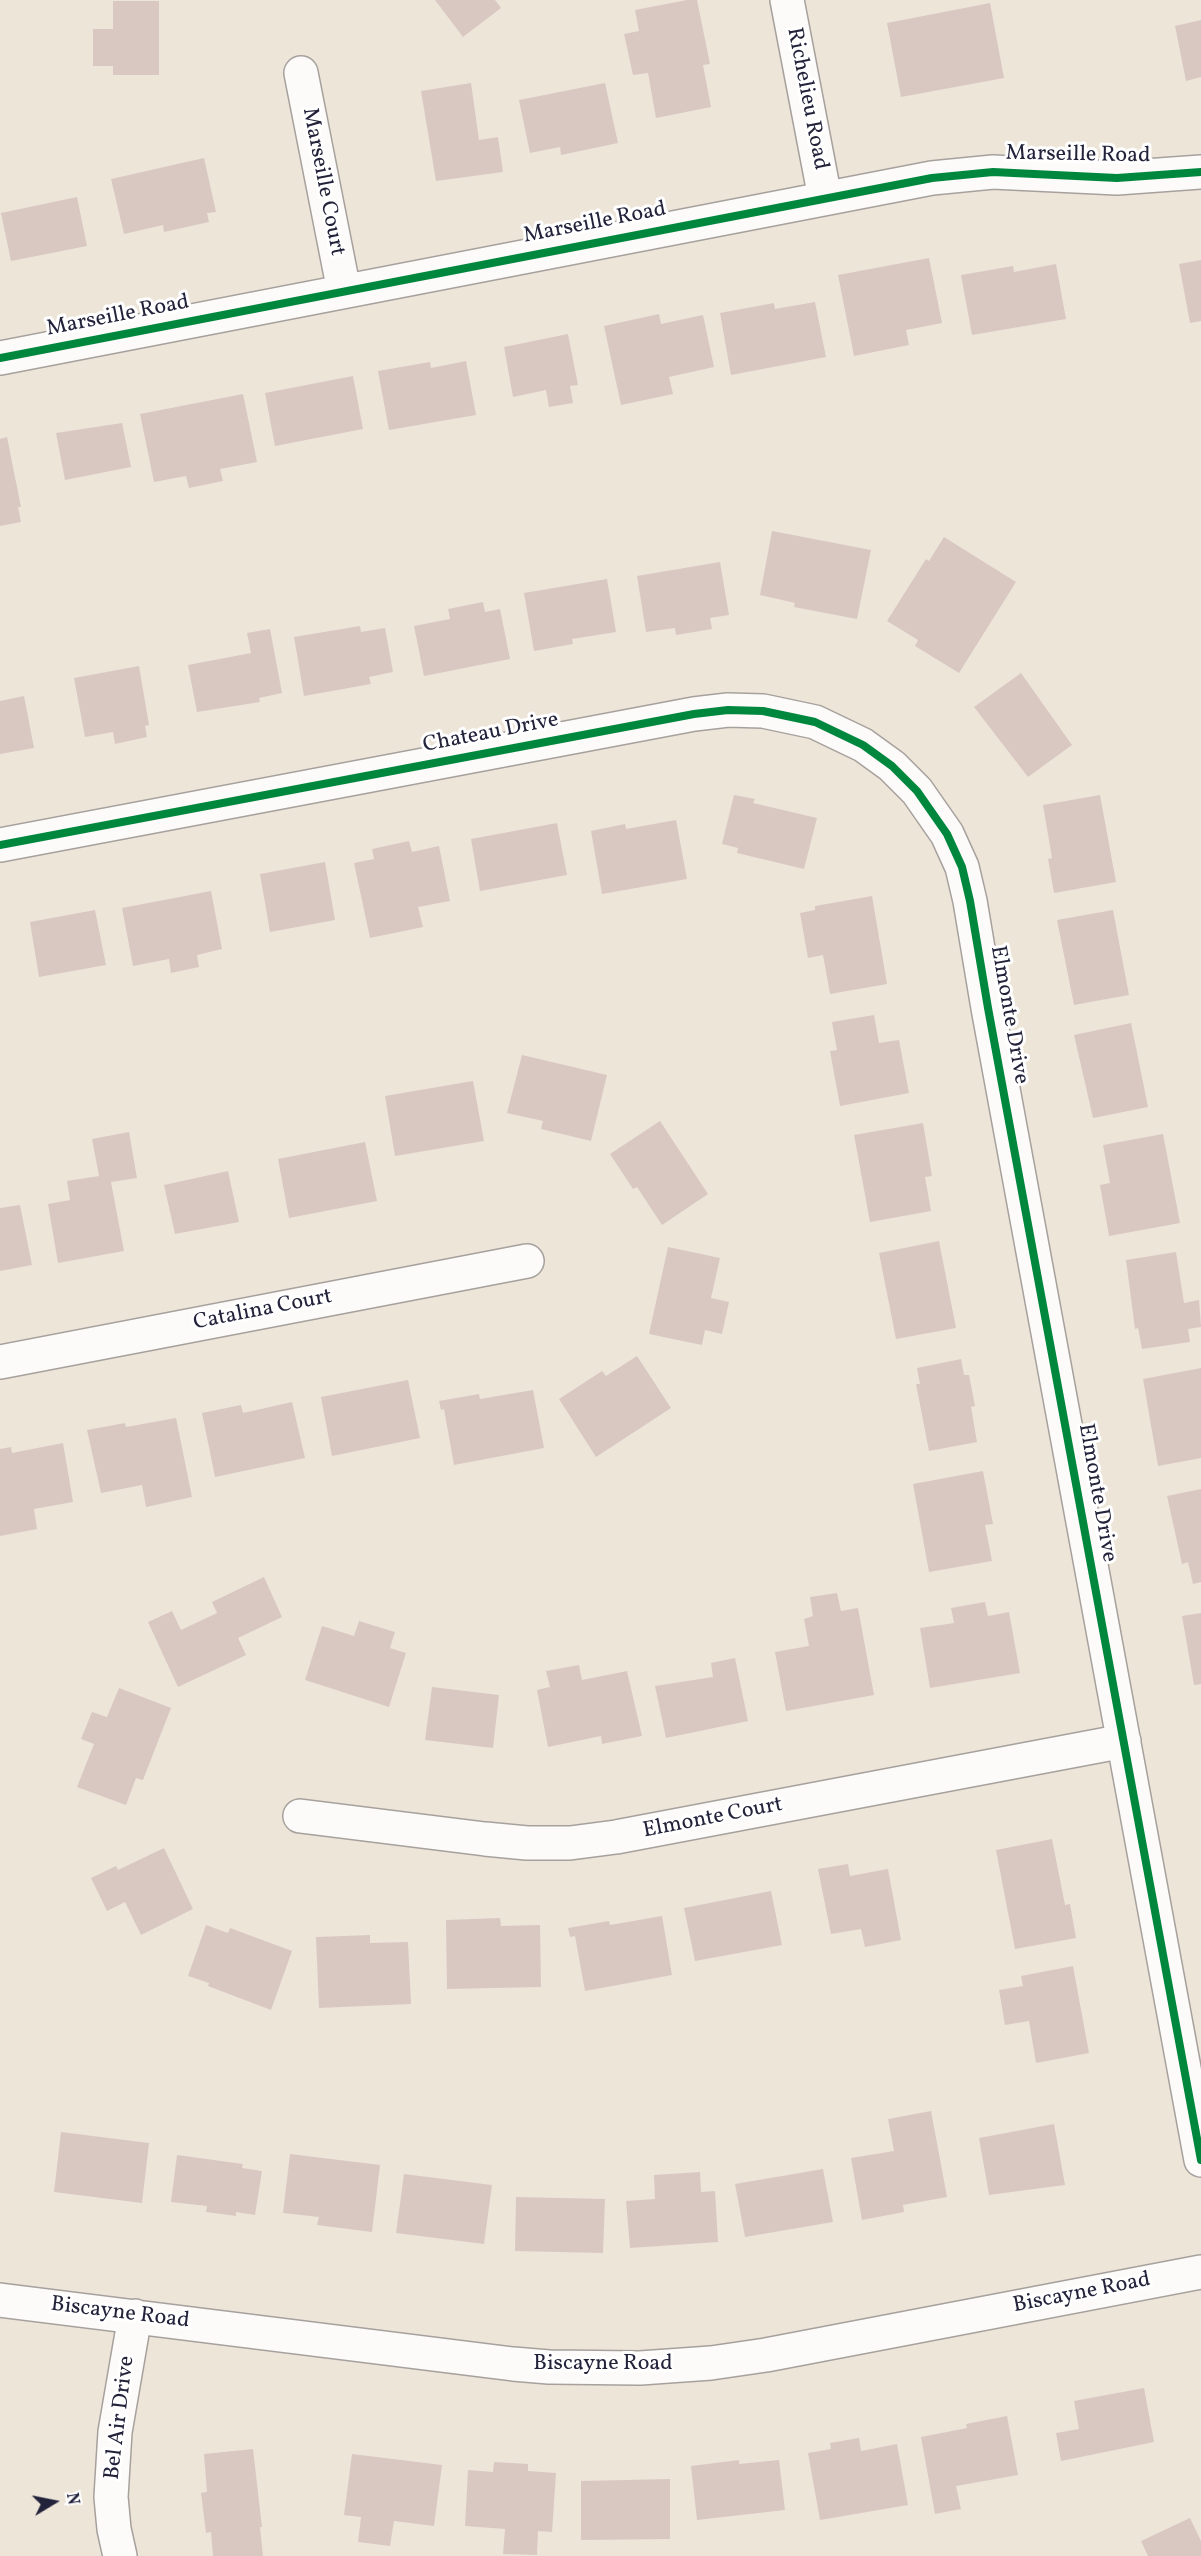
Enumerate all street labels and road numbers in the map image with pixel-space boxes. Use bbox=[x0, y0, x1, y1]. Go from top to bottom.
street label: Richelieu Road bbox=[779, 26, 833, 172]
street label: Marseille Court bbox=[295, 106, 349, 258]
street label: Marseille Road bbox=[1005, 142, 1151, 170]
street label: Marseille Road bbox=[521, 197, 669, 251]
street label: Marseille Road bbox=[44, 290, 192, 344]
street label: Chateau Drive bbox=[421, 708, 561, 760]
street label: Elmonte Drive bbox=[983, 944, 1033, 1086]
street label: Catalina Court bbox=[191, 1285, 335, 1337]
street label: Elmonte Drive bbox=[1071, 1422, 1121, 1564]
street label: Elmonte Court bbox=[641, 1793, 785, 1845]
street label: Biscayne Road bbox=[1011, 2268, 1153, 2320]
street label: Biscayne Road bbox=[49, 2292, 191, 2336]
street label: Biscayne Road bbox=[533, 2352, 673, 2378]
street label: Bel Air Drive bbox=[100, 2355, 142, 2481]

